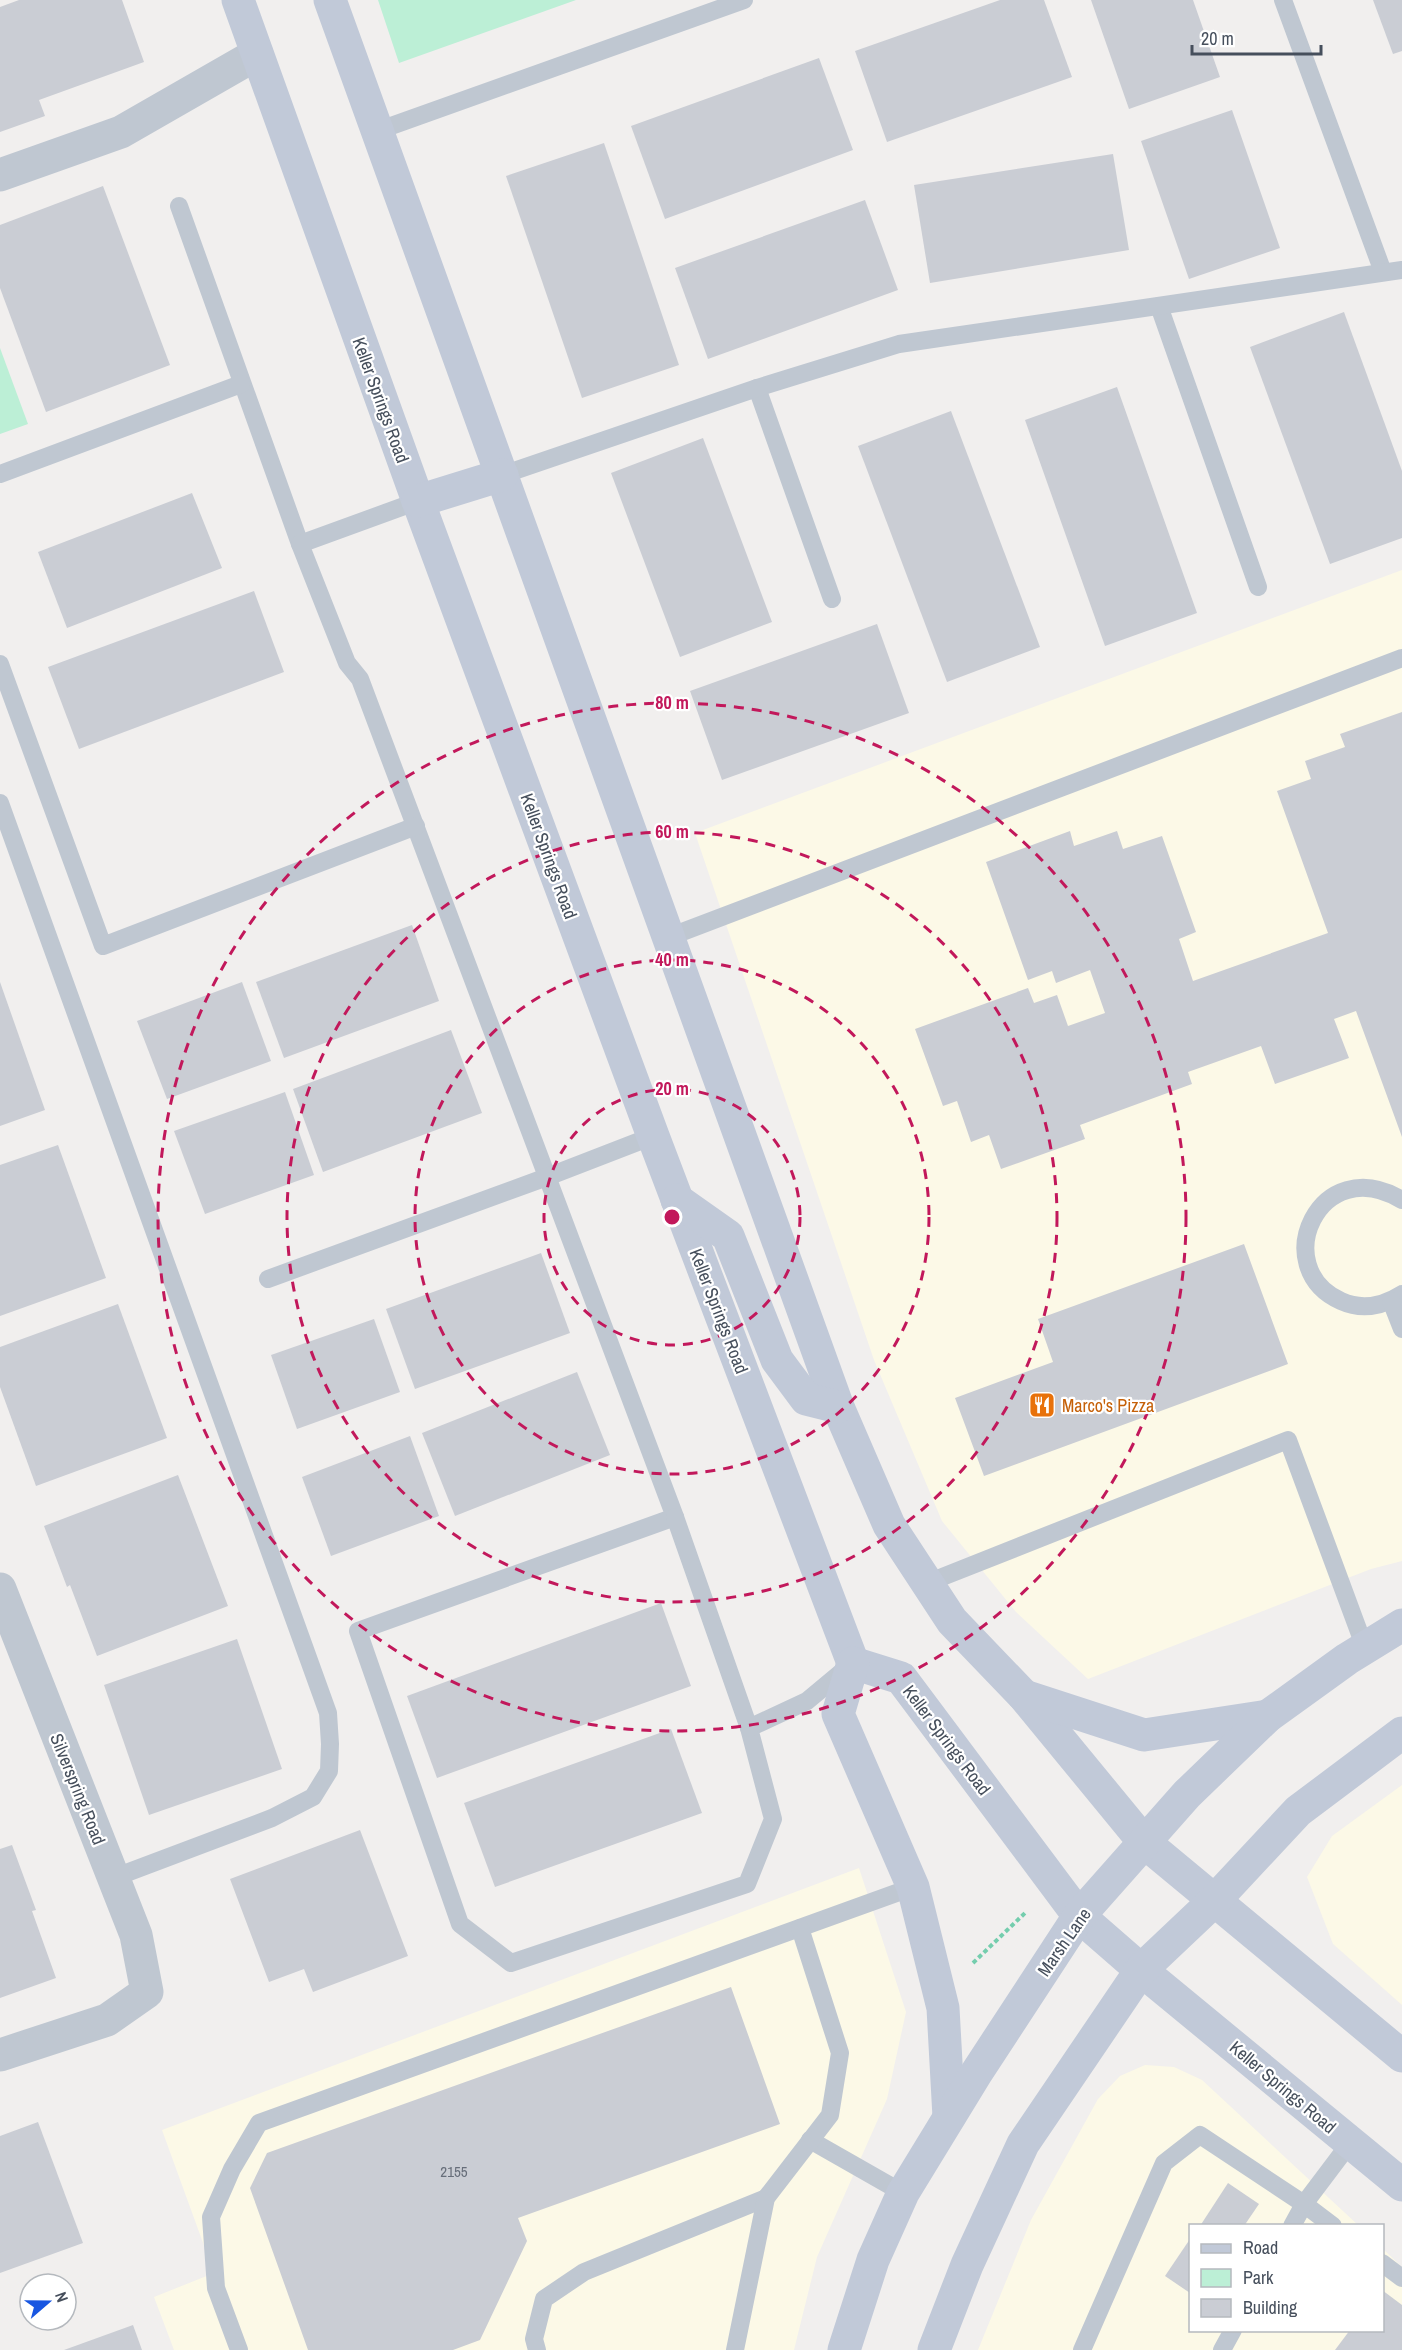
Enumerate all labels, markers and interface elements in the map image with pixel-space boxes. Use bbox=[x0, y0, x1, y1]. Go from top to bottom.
scale bar bbox=[1192, 18, 1321, 56]
text: 20 m bbox=[1201, 26, 1234, 51]
street label: Keller Springs Road bbox=[347, 334, 415, 466]
text: 80 m bbox=[655, 690, 689, 715]
street label: Keller Springs Road bbox=[515, 790, 583, 922]
text: 60 m bbox=[655, 819, 689, 844]
text: 40 m bbox=[655, 947, 689, 972]
text: 20 m bbox=[655, 1076, 689, 1101]
centre of rings bbox=[662, 1207, 682, 1227]
street label: Keller Springs Road bbox=[684, 1245, 754, 1377]
restaurant icon: Marco's Pizza bbox=[1027, 1390, 1057, 1420]
place label: Marco's Pizza bbox=[1062, 1393, 1154, 1418]
street label: Keller Springs Road bbox=[897, 1680, 997, 1800]
street label: Silverspring Road bbox=[44, 1730, 112, 1848]
street label: Marsh Lane bbox=[1031, 1903, 1097, 1981]
street label: Keller Springs Road bbox=[1224, 2035, 1342, 2139]
house number: 2155 bbox=[440, 2161, 468, 2182]
legend bbox=[1189, 2224, 1384, 2332]
text: Road bbox=[1243, 2235, 1278, 2260]
text: Park bbox=[1243, 2265, 1274, 2290]
north arrow bbox=[18, 2272, 78, 2332]
text: N bbox=[50, 2289, 74, 2305]
text: Building bbox=[1243, 2295, 1298, 2320]

